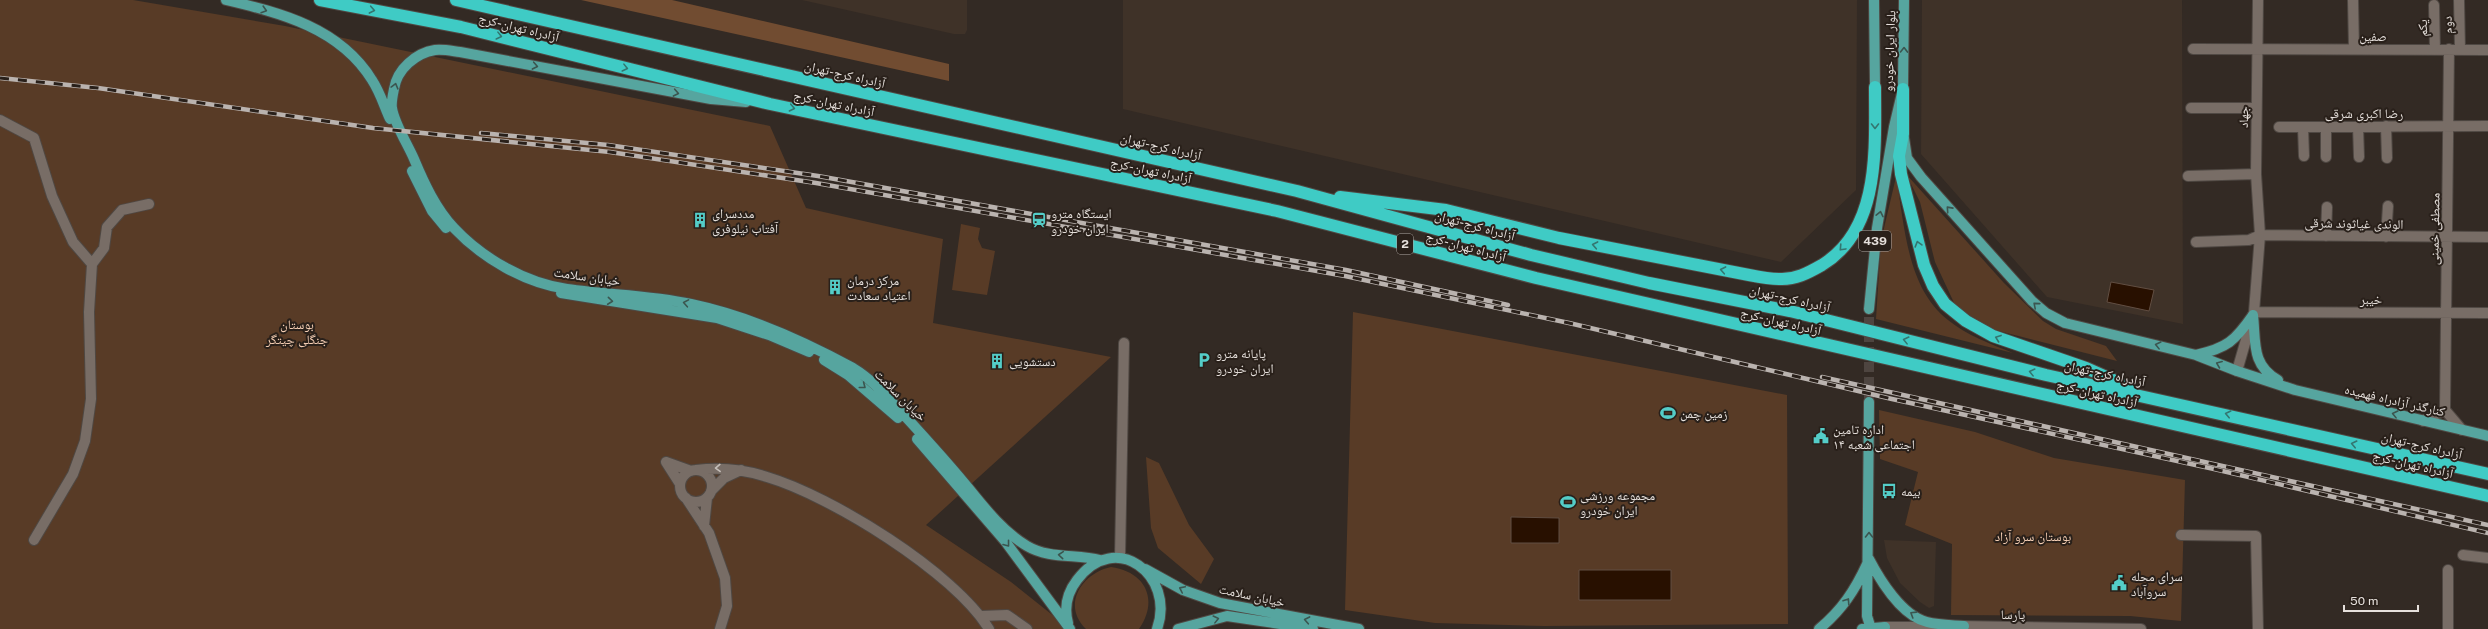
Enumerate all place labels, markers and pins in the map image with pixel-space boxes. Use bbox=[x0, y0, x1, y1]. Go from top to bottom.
place label: مددسرای آفتاب نیلوفری bbox=[712, 206, 779, 237]
place label: ایستگاه مترو ایران خودرو bbox=[1051, 206, 1112, 237]
building icon: مددسرای آفتاب نیلوفری bbox=[691, 211, 709, 229]
station icon: ایستگاه مترو ایران خودرو bbox=[1030, 211, 1048, 229]
place label: مرکز درمان اعتیاد سعادت bbox=[847, 273, 911, 303]
building icon: مرکز درمان اعتیاد سعادت bbox=[826, 278, 844, 296]
place label: پایانه مترو ایران خودرو bbox=[1216, 346, 1274, 377]
parking icon: پایانه مترو ایران خودرو bbox=[1195, 351, 1213, 369]
building icon: دستشویی bbox=[988, 352, 1006, 370]
place label: دستشویی bbox=[1009, 354, 1056, 370]
sports icon: زمین چمن bbox=[1659, 404, 1677, 422]
place label: زمین چمن bbox=[1680, 406, 1728, 422]
place label: اداره تامین اجتماعی شعبه ۱۴ bbox=[1833, 422, 1915, 453]
public building icon: اداره تامین اجتماعی شعبه ۱۴ bbox=[1812, 427, 1830, 445]
bus stop icon: بیمه bbox=[1880, 482, 1898, 500]
place label: بیمه bbox=[1901, 484, 1921, 499]
place label: مجموعه ورزشی ایران خودرو bbox=[1580, 488, 1655, 519]
sports icon: مجموعه ورزشی ایران خودرو bbox=[1559, 493, 1577, 511]
place label: سرای محله سروآباد bbox=[2131, 569, 2183, 600]
public building icon: سرای محله سروآباد bbox=[2110, 574, 2128, 592]

